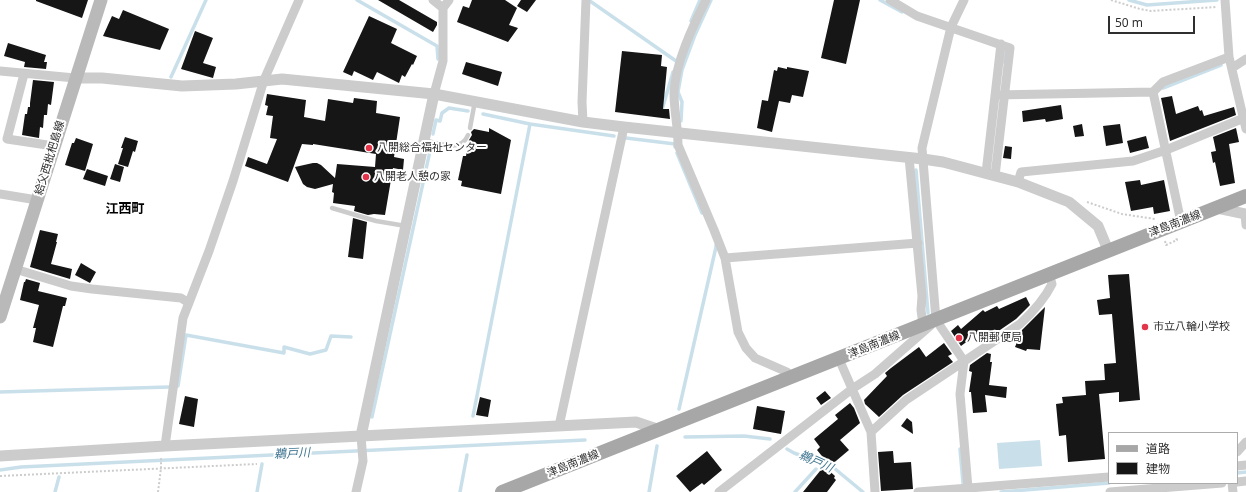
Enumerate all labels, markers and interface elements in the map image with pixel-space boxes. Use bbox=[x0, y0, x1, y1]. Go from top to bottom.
scale bar bbox=[1110, 8, 1197, 34]
text: 50 m bbox=[1115, 14, 1143, 31]
street label: 給父西枇杷島線 bbox=[32, 119, 68, 197]
place label: 八開総合福祉センター bbox=[377, 141, 487, 155]
marker: 八開総合福祉センター bbox=[364, 143, 374, 153]
place label: 八開老人憩の家 bbox=[374, 170, 451, 184]
marker: 八開老人憩の家 bbox=[361, 172, 371, 182]
district label: 江西町 bbox=[106, 201, 144, 217]
street label: 津島南濃線 bbox=[1147, 208, 1203, 240]
place label: 市立八輪小学校 bbox=[1153, 320, 1230, 334]
marker: 市立八輪小学校 bbox=[1140, 322, 1150, 332]
street label: 津島南濃線 bbox=[846, 329, 902, 361]
place label: 八開郵便局 bbox=[967, 331, 1022, 345]
marker: 八開郵便局 bbox=[954, 333, 964, 343]
legend bbox=[1108, 432, 1238, 484]
text: 道路 bbox=[1146, 440, 1170, 457]
water label: 鵜戸川 bbox=[274, 446, 310, 462]
street label: 津島南濃線 bbox=[545, 448, 601, 480]
water label: 鵜戸川 bbox=[797, 448, 835, 476]
text: 建物 bbox=[1146, 460, 1170, 477]

